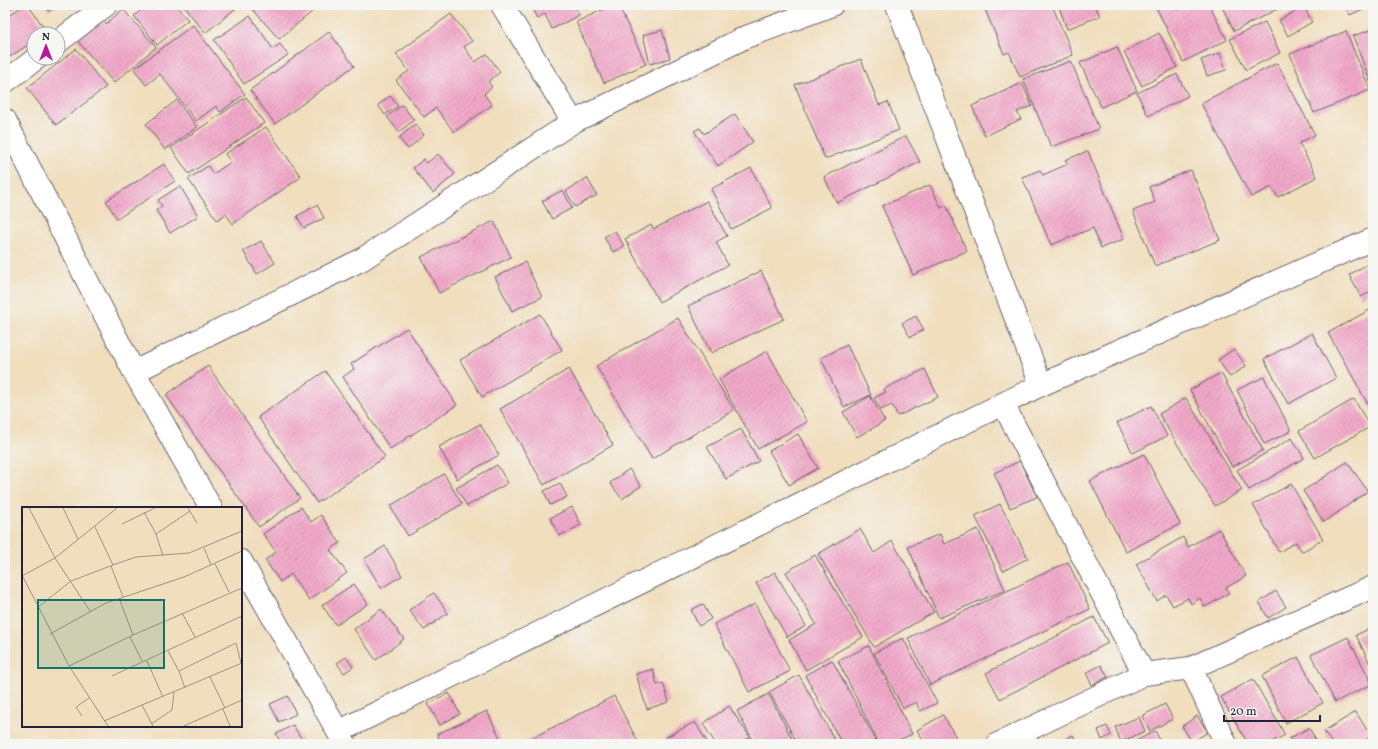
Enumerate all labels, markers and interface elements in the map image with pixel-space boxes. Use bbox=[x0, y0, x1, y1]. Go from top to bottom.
north arrow bbox=[26, 26, 66, 66]
text: N bbox=[42, 30, 50, 45]
inset map bbox=[22, 507, 242, 727]
scale bar bbox=[1224, 697, 1320, 723]
text: 20 m bbox=[1230, 704, 1257, 720]

